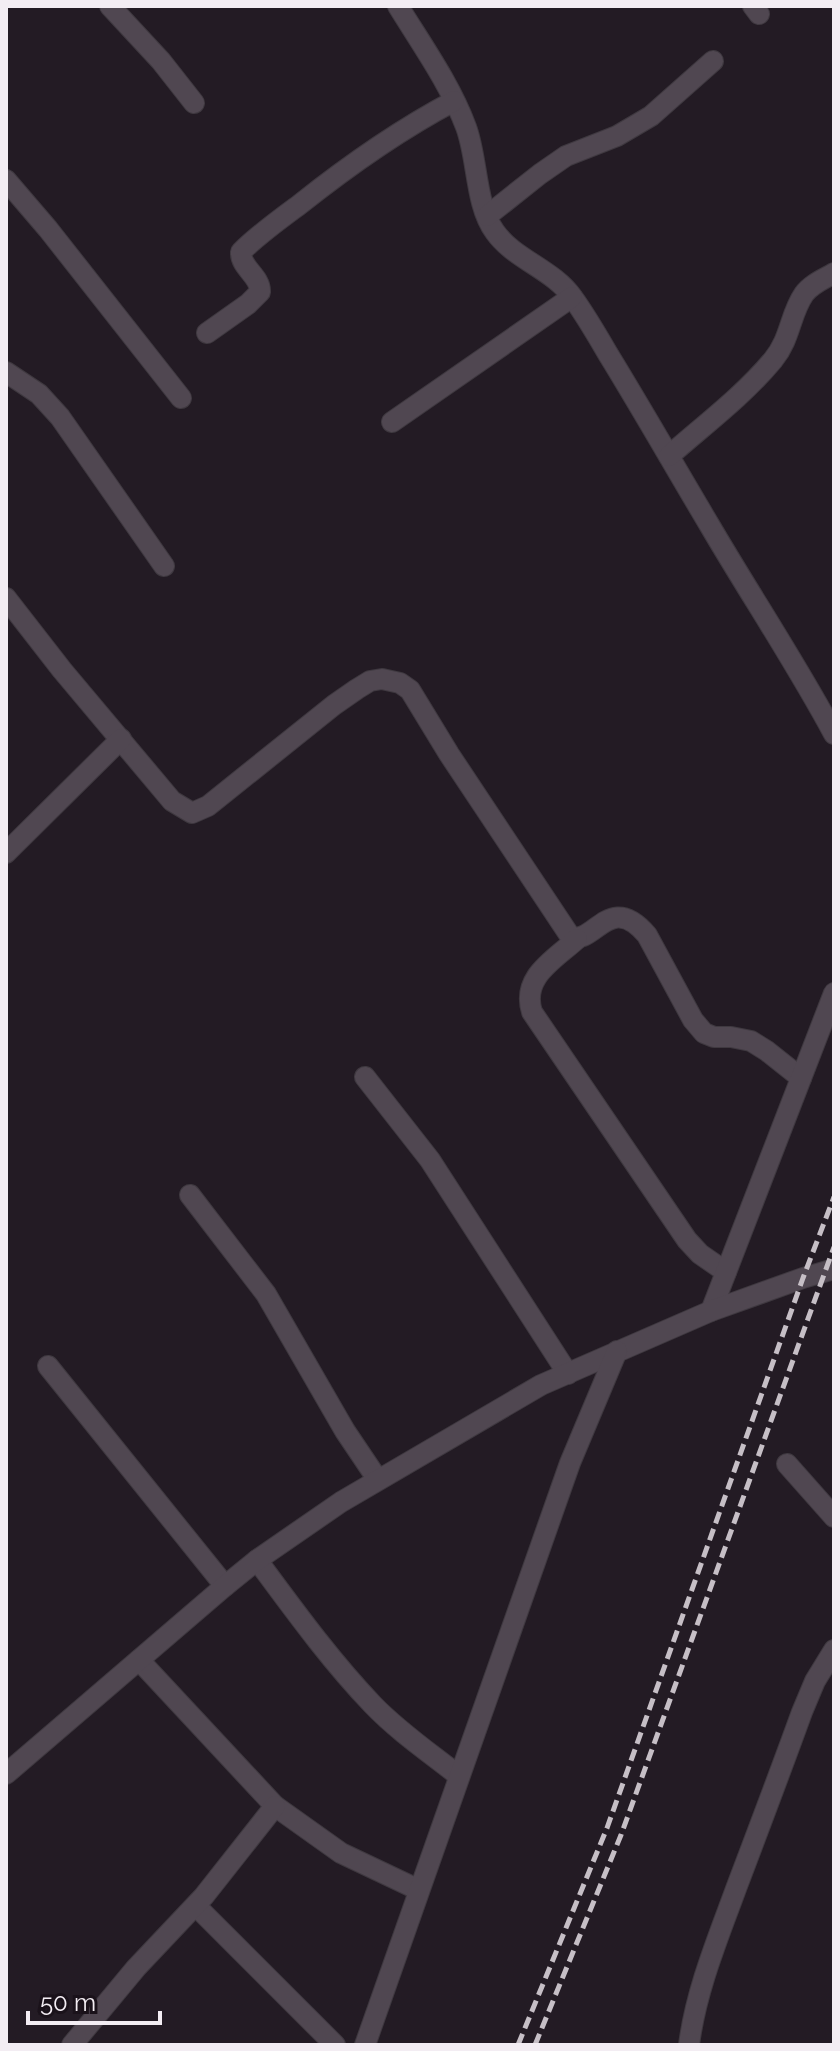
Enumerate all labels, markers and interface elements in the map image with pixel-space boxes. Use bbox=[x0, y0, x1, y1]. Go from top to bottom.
scale bar bbox=[28, 1975, 160, 2025]
text: 50 m bbox=[40, 1988, 96, 2017]

